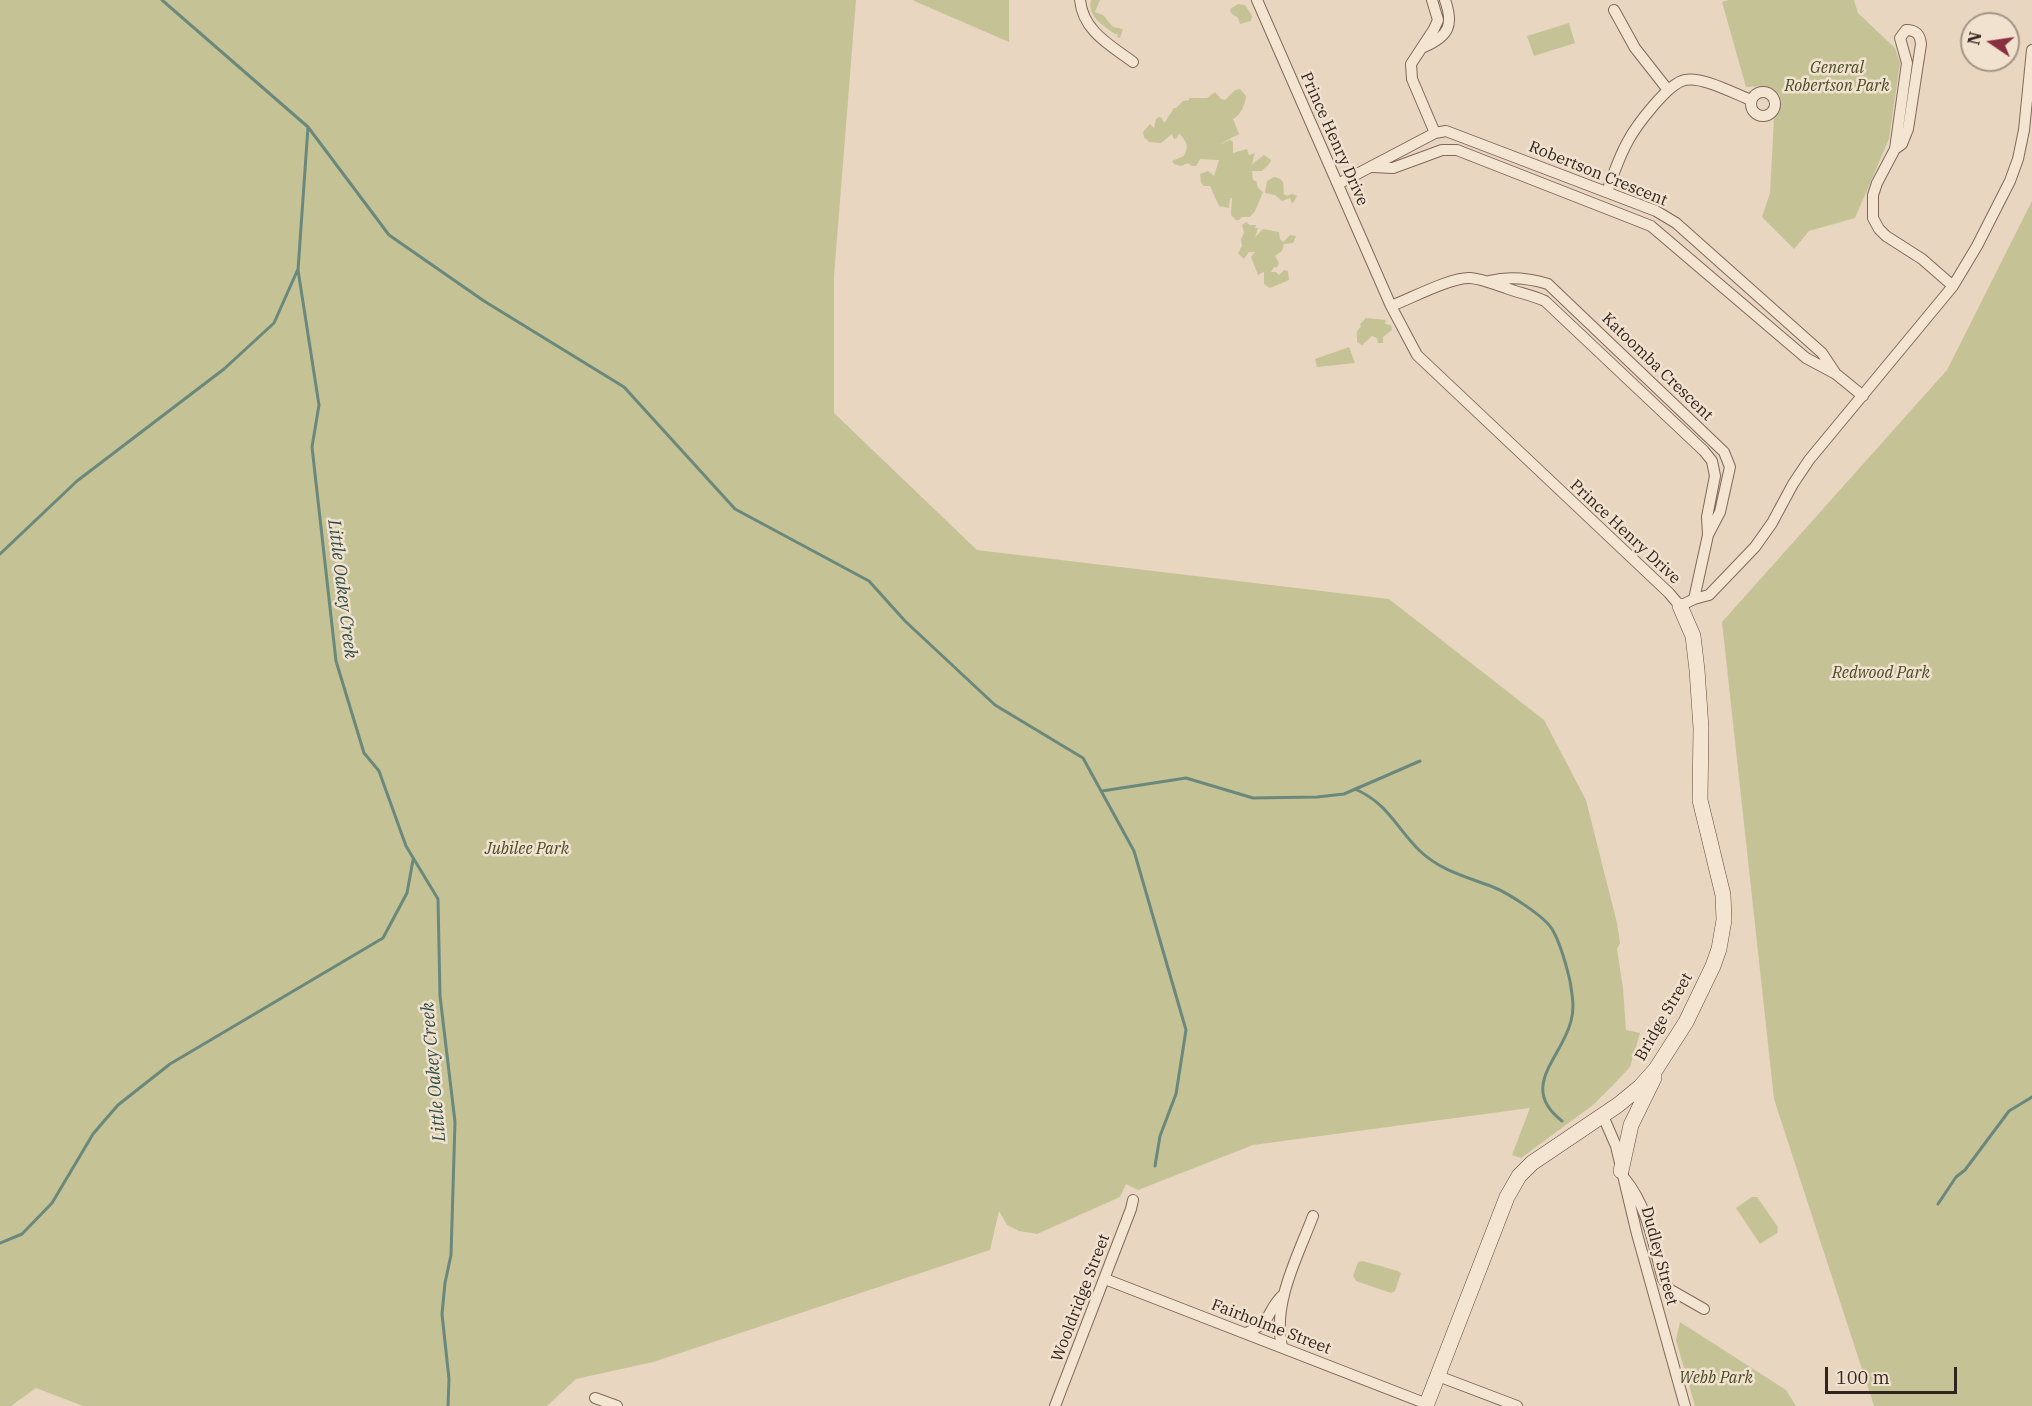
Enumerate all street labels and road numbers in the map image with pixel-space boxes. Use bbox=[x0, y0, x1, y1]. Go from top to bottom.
street label: Prince Henry Drive bbox=[1296, 69, 1372, 209]
street label: Robertson Crescent bbox=[1526, 137, 1670, 211]
street label: Katoomba Crescent bbox=[1597, 309, 1717, 425]
street label: Prince Henry Drive bbox=[1566, 476, 1684, 588]
street label: Bridge Street bbox=[1631, 970, 1697, 1064]
street label: Dudley Street bbox=[1637, 1205, 1681, 1307]
street label: Wooldridge Street bbox=[1048, 1231, 1114, 1365]
street label: Fairholme Street bbox=[1208, 1295, 1334, 1359]

